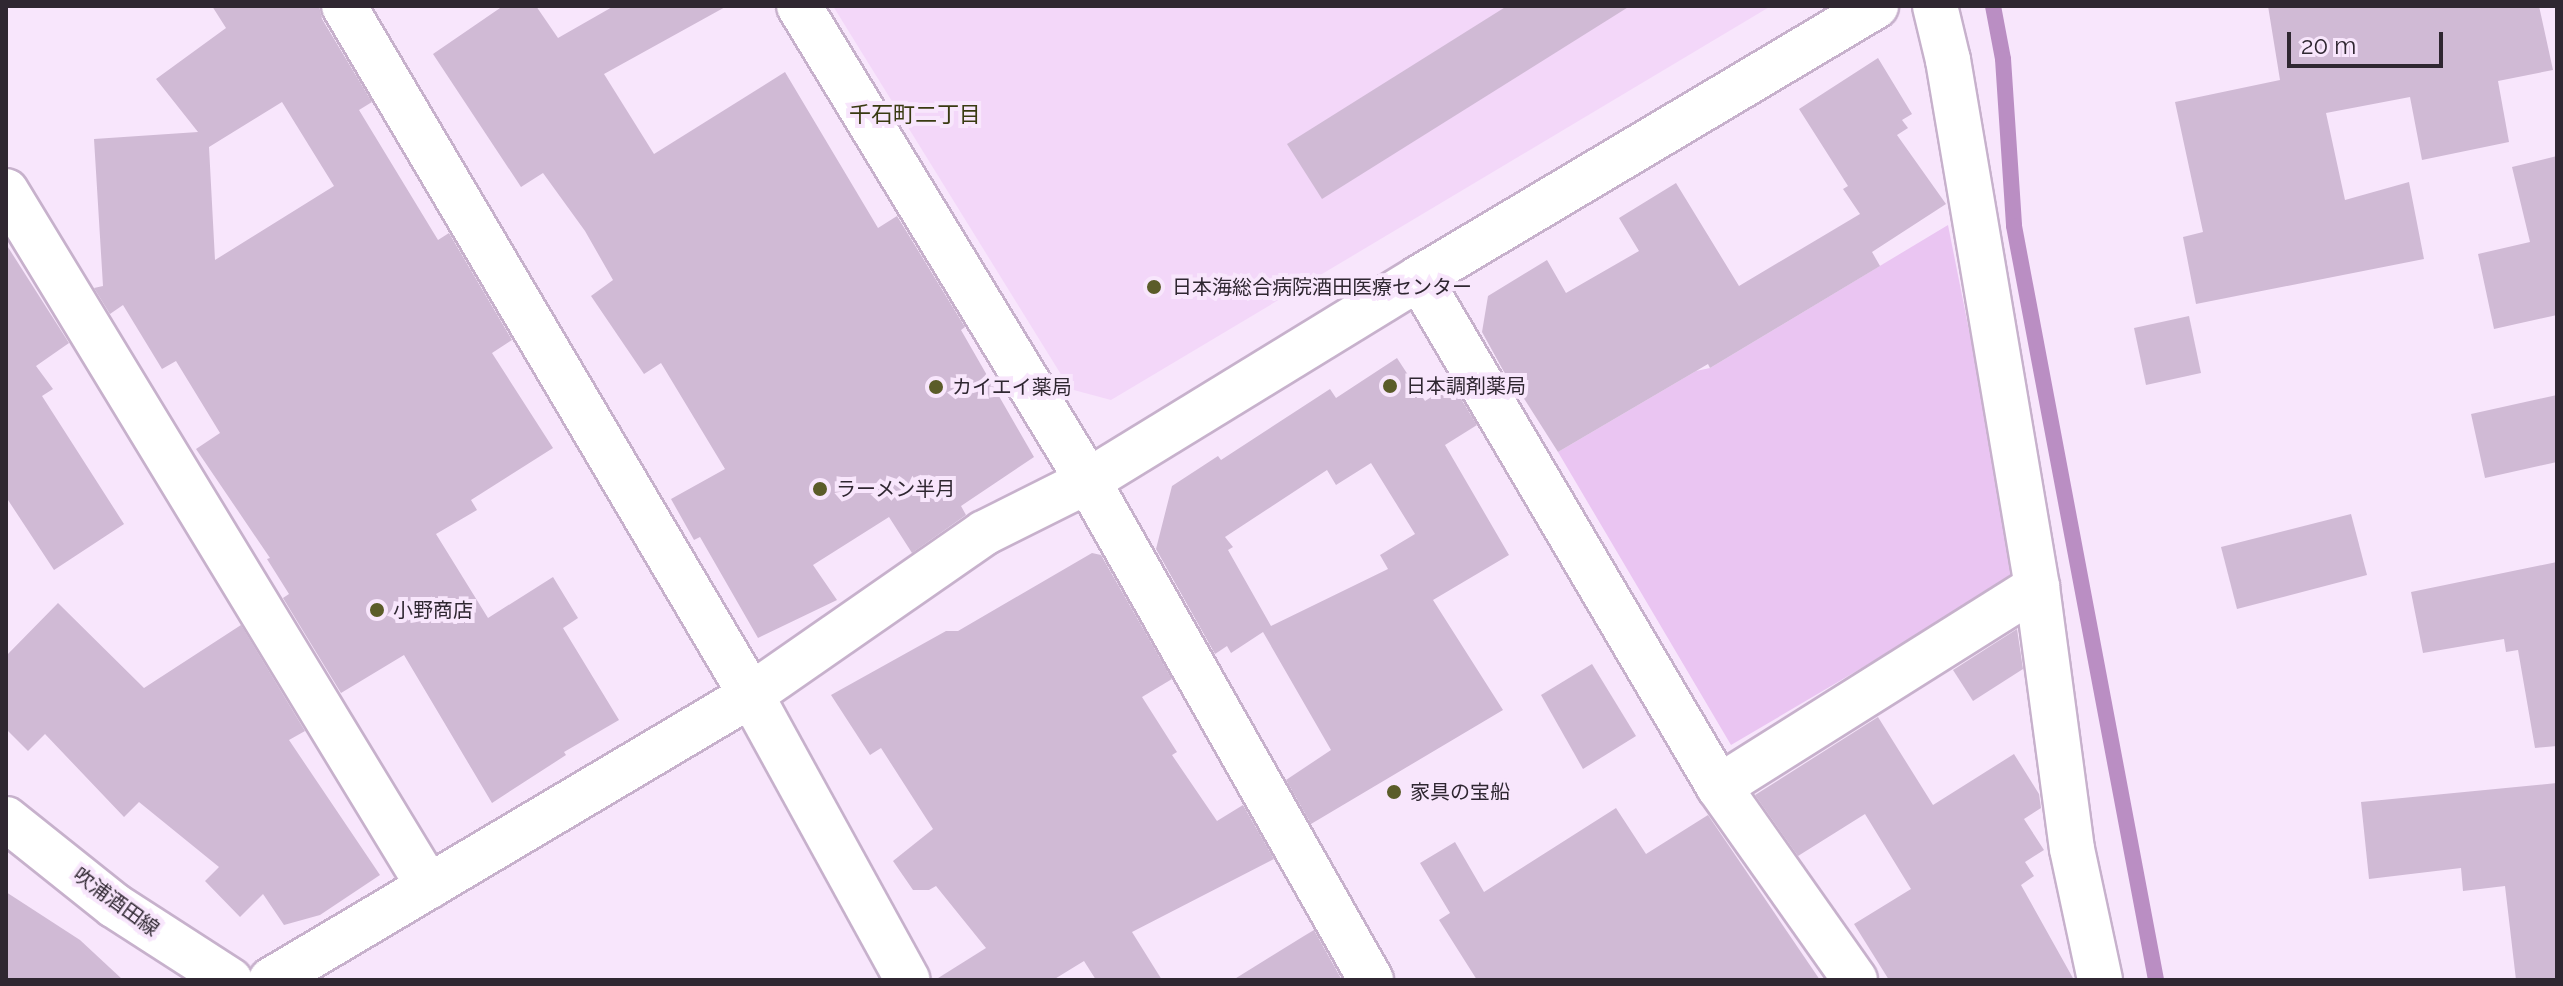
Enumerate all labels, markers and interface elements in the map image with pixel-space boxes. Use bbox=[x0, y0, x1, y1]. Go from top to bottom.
scale bar bbox=[2291, 16, 2447, 66]
text: 20 m bbox=[2301, 31, 2356, 60]
district label: 千石町二丁目 bbox=[849, 102, 981, 128]
place label: 日本海総合病院酒田医療センター bbox=[1172, 275, 1472, 299]
marker: 日本海総合病院酒田医療センター bbox=[1143, 276, 1165, 298]
place label: 日本調剤薬局 bbox=[1406, 374, 1526, 398]
place label: カイエイ薬局 bbox=[952, 375, 1072, 399]
marker: 日本調剤薬局 bbox=[1381, 377, 1399, 395]
marker: カイエイ薬局 bbox=[927, 378, 945, 396]
place label: ラーメン半月 bbox=[836, 477, 956, 501]
marker: ラーメン半月 bbox=[811, 480, 829, 498]
place label: 小野商店 bbox=[393, 598, 473, 622]
marker: 小野商店 bbox=[368, 601, 386, 619]
place label: 家具の宝船 bbox=[1410, 780, 1510, 804]
marker: 家具の宝船 bbox=[1385, 783, 1403, 801]
street label: 吹浦酒田線 bbox=[68, 863, 164, 941]

